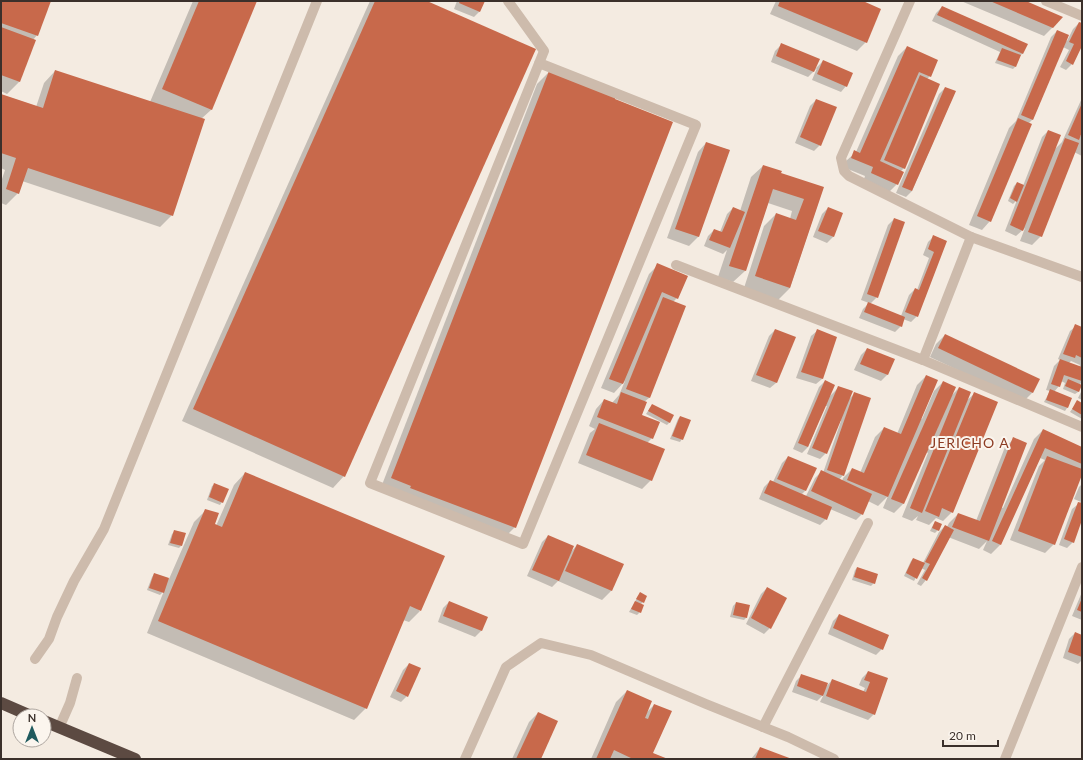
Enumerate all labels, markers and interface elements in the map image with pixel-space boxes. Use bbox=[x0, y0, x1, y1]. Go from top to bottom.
district label: JERICHO A bbox=[930, 434, 1010, 451]
north arrow bbox=[12, 708, 52, 748]
text: N bbox=[28, 711, 36, 724]
scale bar bbox=[943, 722, 998, 748]
text: 20 m bbox=[949, 728, 976, 743]

